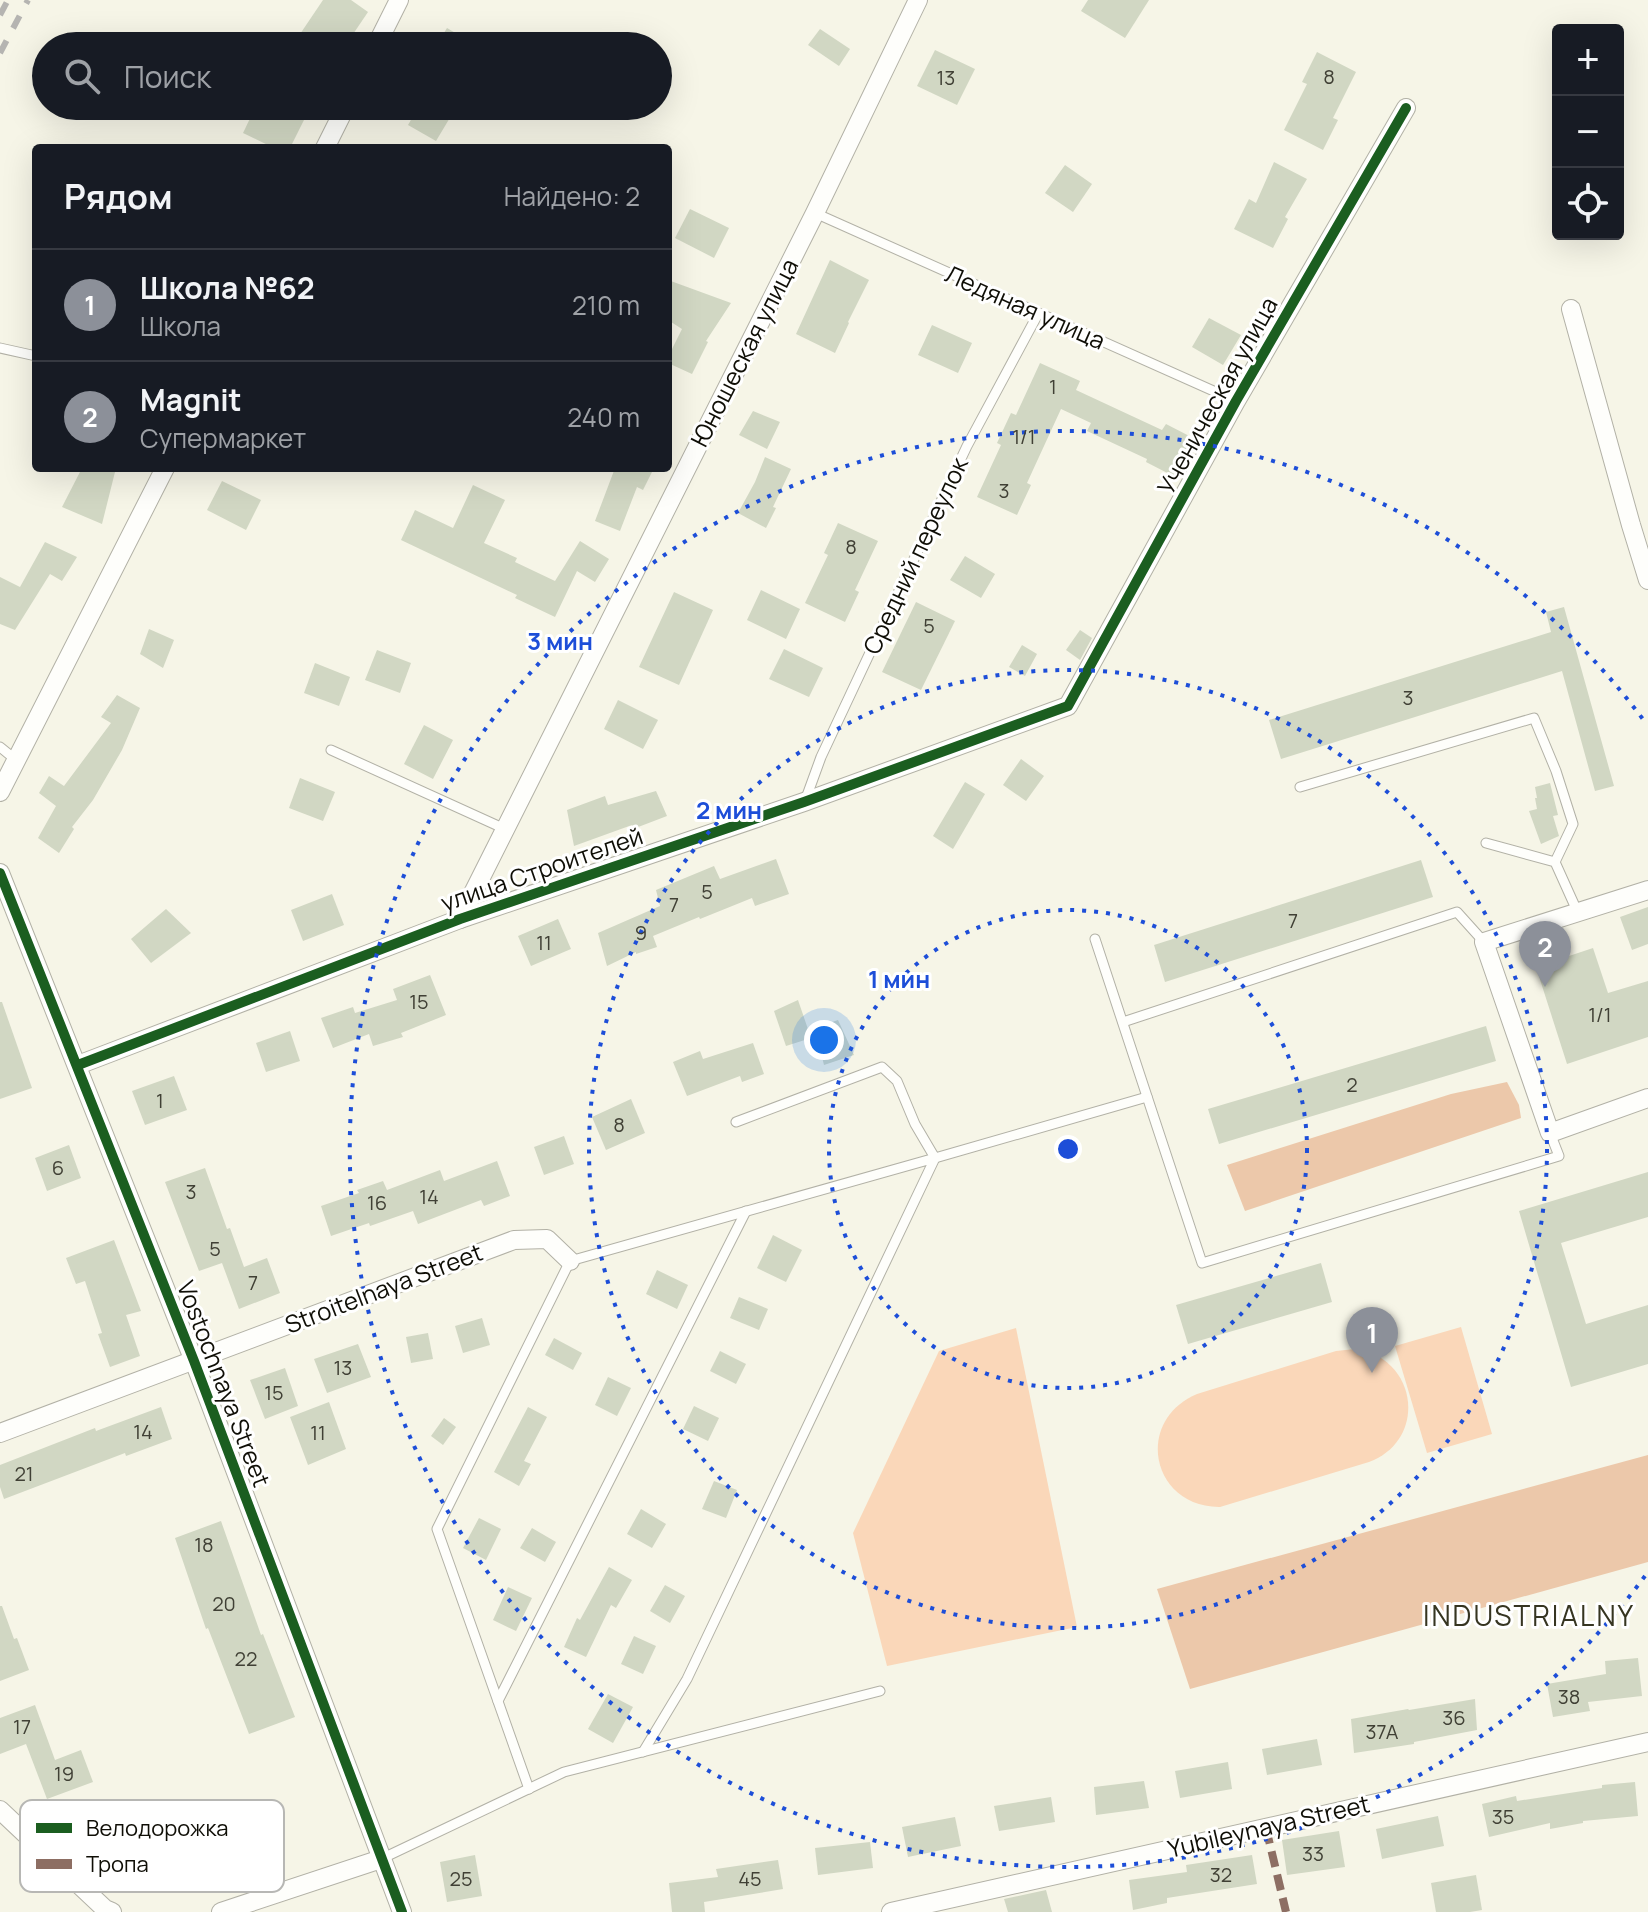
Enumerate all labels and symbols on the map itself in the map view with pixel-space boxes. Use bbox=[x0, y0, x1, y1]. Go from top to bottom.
house number: 8 bbox=[1323, 63, 1335, 90]
house number: 13 bbox=[937, 64, 955, 91]
street label: Юношеская улица bbox=[682, 253, 805, 452]
street label: Ледяная улица bbox=[940, 257, 1111, 357]
street label: Ученическая улица bbox=[1149, 291, 1285, 500]
house number: 1 bbox=[1049, 373, 1057, 400]
house number: 1/1 bbox=[1012, 423, 1036, 450]
street label: Средний переулок bbox=[854, 450, 975, 659]
house number: 3 bbox=[998, 477, 1010, 504]
house number: 8 bbox=[845, 533, 857, 560]
house number: 5 bbox=[923, 612, 935, 639]
text: 3 мин bbox=[527, 624, 593, 657]
house number: 3 bbox=[1402, 684, 1414, 711]
text: 2 мин bbox=[696, 793, 762, 826]
street label: улица Строителей bbox=[436, 819, 647, 919]
house number: 5 bbox=[701, 878, 713, 905]
house number: 7 bbox=[669, 891, 679, 918]
house number: 7 bbox=[1288, 907, 1298, 934]
house number: 9 bbox=[635, 919, 647, 946]
pin: 2 bbox=[1519, 921, 1571, 987]
house number: 11 bbox=[536, 929, 552, 956]
text: 1 мин bbox=[868, 962, 930, 995]
house number: 15 bbox=[409, 988, 429, 1015]
house number: 1/1 bbox=[1588, 1001, 1612, 1028]
your location bbox=[804, 1020, 844, 1060]
house number: 2 bbox=[1346, 1071, 1358, 1098]
house number: 1 bbox=[156, 1087, 164, 1114]
house number: 8 bbox=[613, 1111, 625, 1138]
centre of rings bbox=[1054, 1135, 1082, 1163]
house number: 6 bbox=[52, 1154, 64, 1181]
house number: 3 bbox=[185, 1178, 197, 1205]
house number: 14 bbox=[419, 1183, 439, 1210]
house number: 16 bbox=[367, 1189, 387, 1216]
house number: 5 bbox=[209, 1235, 221, 1262]
street label: Stroitelnaya Street bbox=[280, 1235, 487, 1340]
house number: 7 bbox=[248, 1269, 258, 1296]
street label: Vostochnaya Street bbox=[170, 1276, 279, 1491]
pin: 1 bbox=[1346, 1307, 1398, 1373]
house number: 13 bbox=[334, 1354, 352, 1381]
house number: 15 bbox=[264, 1379, 284, 1406]
house number: 14 bbox=[133, 1418, 153, 1445]
house number: 11 bbox=[310, 1419, 326, 1446]
house number: 21 bbox=[14, 1460, 34, 1487]
house number: 18 bbox=[194, 1531, 214, 1558]
house number: 20 bbox=[212, 1590, 236, 1617]
district label: INDUSTRIALNY bbox=[1423, 1596, 1635, 1634]
house number: 22 bbox=[235, 1645, 257, 1672]
house number: 38 bbox=[1558, 1683, 1580, 1710]
house number: 36 bbox=[1442, 1704, 1466, 1731]
house number: 17 bbox=[13, 1713, 31, 1740]
house number: 37А bbox=[1366, 1718, 1399, 1745]
house number: 19 bbox=[54, 1760, 74, 1787]
street label: Yubileynaya Street bbox=[1164, 1786, 1373, 1865]
legend bbox=[20, 1800, 284, 1892]
house number: 35 bbox=[1492, 1803, 1514, 1830]
text: Велодорожка bbox=[86, 1813, 229, 1843]
house number: 33 bbox=[1302, 1840, 1324, 1867]
text: Тропа bbox=[86, 1849, 149, 1879]
house number: 32 bbox=[1210, 1861, 1232, 1888]
house number: 25 bbox=[450, 1865, 472, 1892]
house number: 45 bbox=[738, 1865, 762, 1892]

